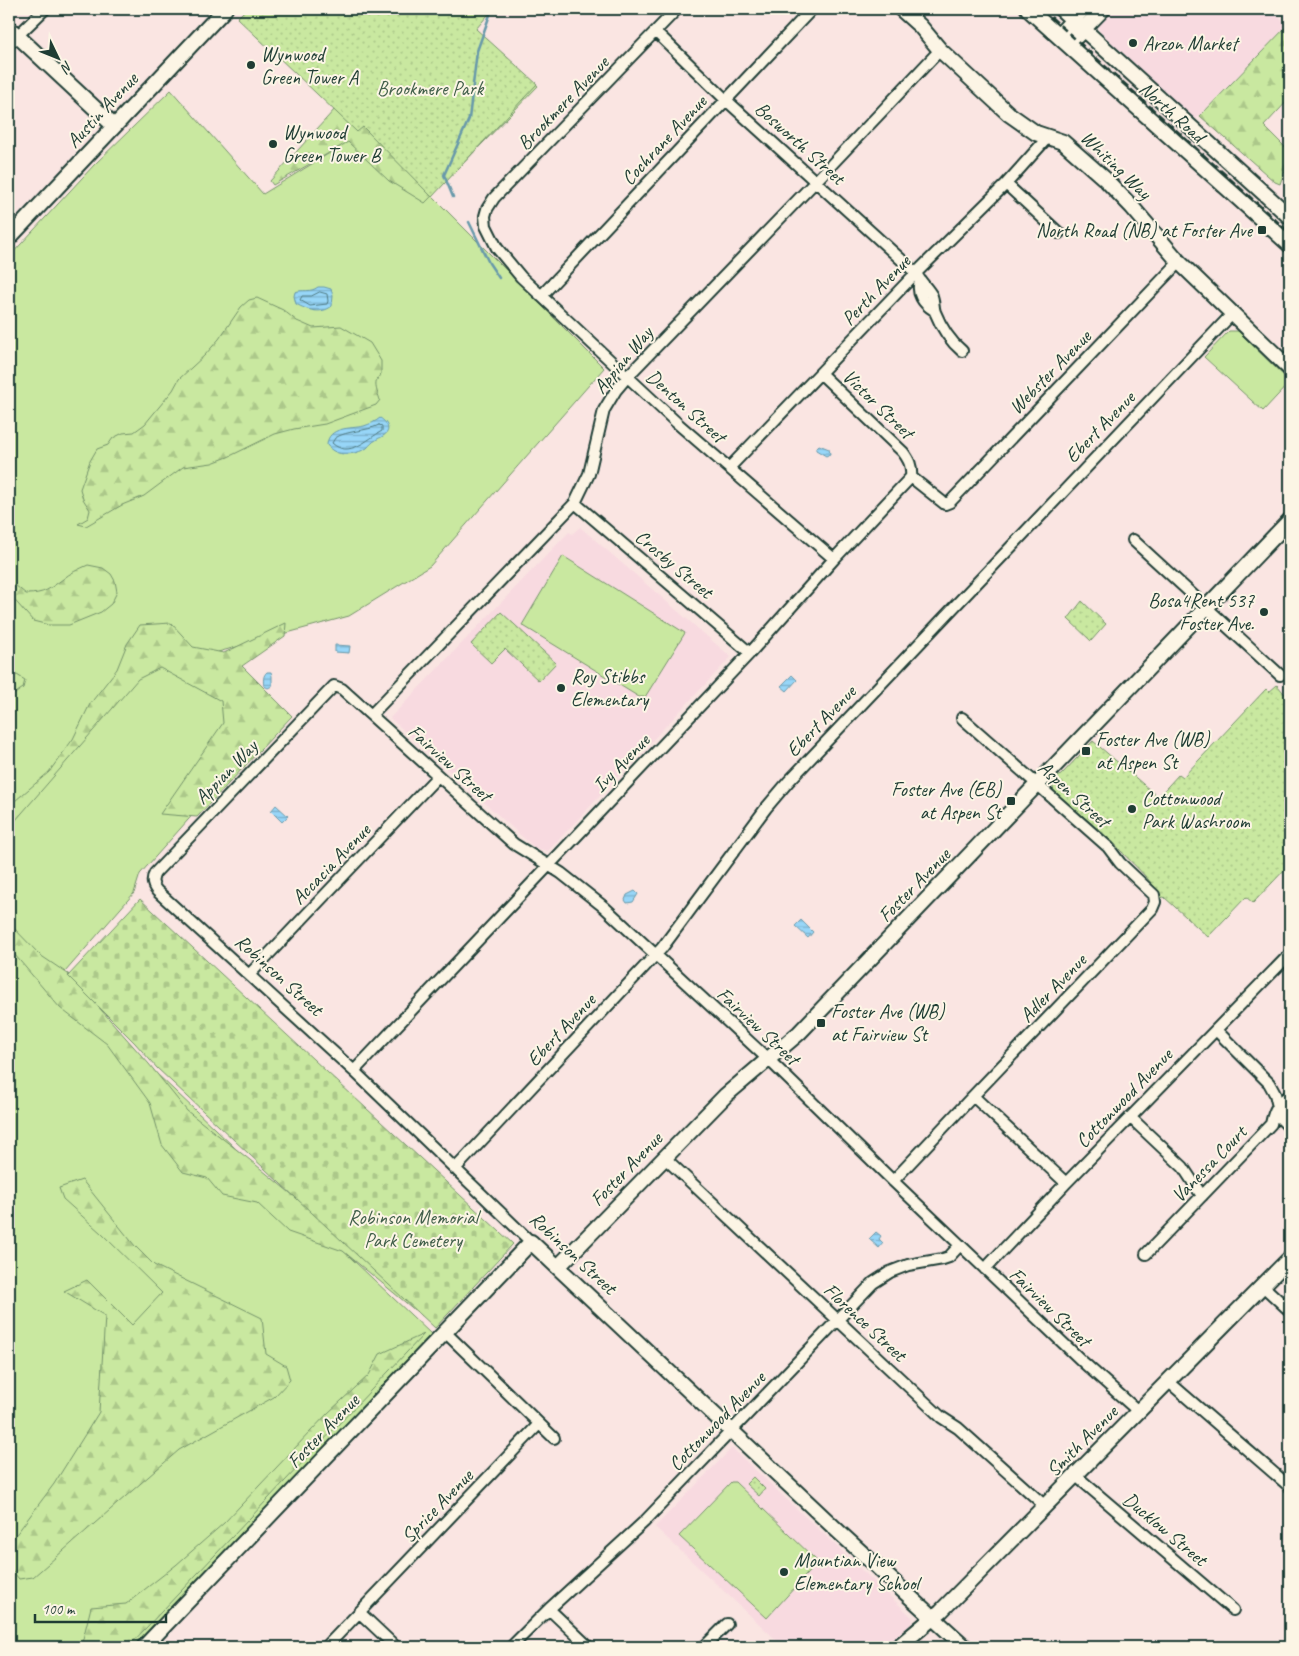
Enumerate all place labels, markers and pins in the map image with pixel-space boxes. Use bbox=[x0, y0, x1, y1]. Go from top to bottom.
place label: Arzon Market bbox=[1143, 31, 1241, 56]
marker: Arzon Market bbox=[1127, 37, 1139, 49]
place label: Wynwood Green Tower A bbox=[261, 42, 359, 90]
marker: Wynwood Green Tower A bbox=[245, 59, 257, 71]
place label: Wynwood Green Tower B bbox=[283, 120, 382, 168]
marker: Wynwood Green Tower B bbox=[267, 138, 279, 150]
place label: North Road (NB) at Foster Ave bbox=[1036, 218, 1253, 243]
marker: North Road (NB) at Foster Ave bbox=[1256, 224, 1268, 236]
place label: Bosa4Rent 537 Foster Ave. bbox=[1148, 588, 1255, 636]
marker: Bosa4Rent 537 Foster Ave. bbox=[1258, 606, 1270, 618]
place label: Roy Stibbs Elementary bbox=[571, 664, 650, 712]
marker: Roy Stibbs Elementary bbox=[555, 682, 567, 694]
place label: Foster Ave (WB) at Aspen St bbox=[1096, 727, 1211, 775]
marker: Foster Ave (WB) at Aspen St bbox=[1080, 745, 1092, 757]
place label: Foster Ave (EB) at Aspen St bbox=[891, 777, 1003, 825]
place label: Cottonwood Park Washroom bbox=[1142, 786, 1250, 834]
marker: Foster Ave (EB) at Aspen St bbox=[1005, 795, 1017, 807]
marker: Cottonwood Park Washroom bbox=[1126, 803, 1138, 815]
place label: Foster Ave (WB) at Fairview St bbox=[831, 999, 946, 1047]
marker: Foster Ave (WB) at Fairview St bbox=[815, 1017, 827, 1029]
place label: Mountian View Elementary School bbox=[794, 1548, 922, 1596]
marker: Mountian View Elementary School bbox=[778, 1566, 790, 1578]

